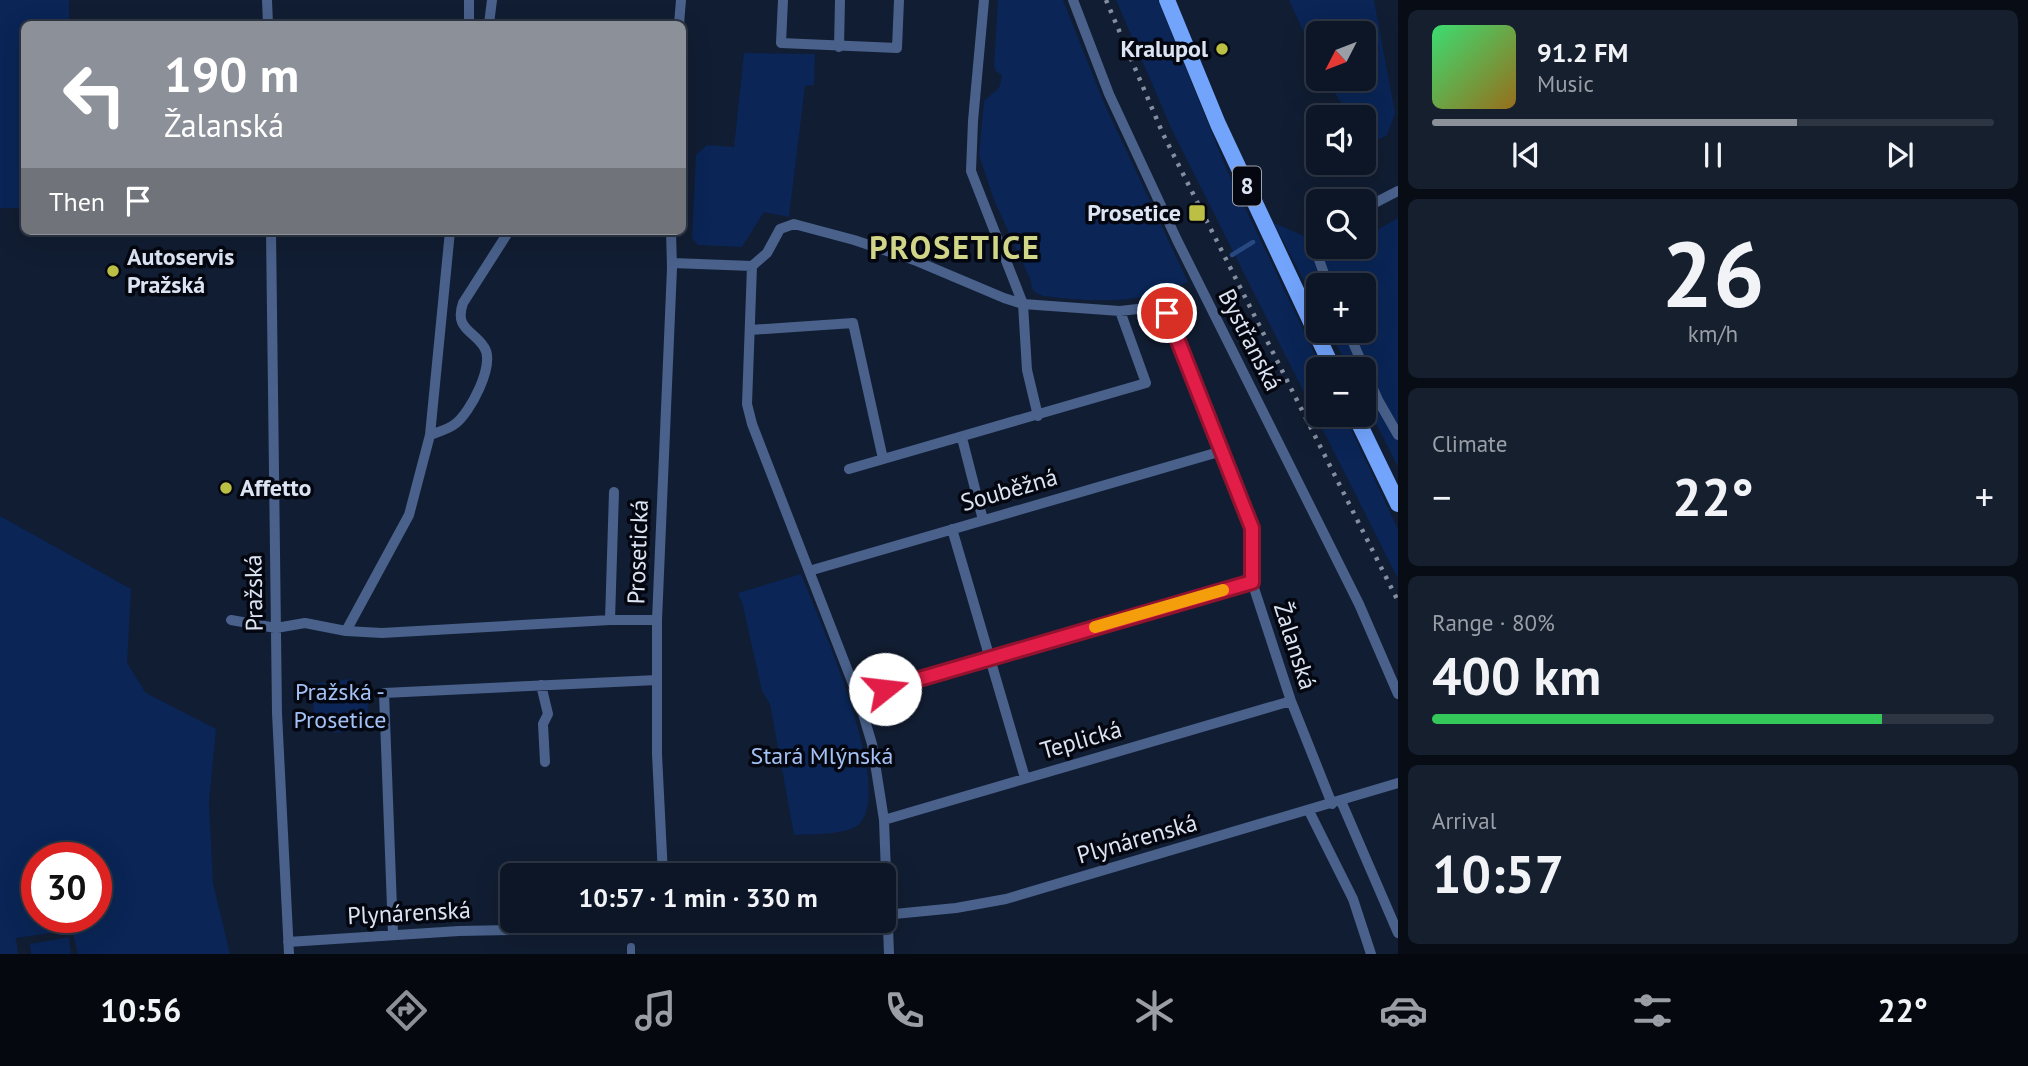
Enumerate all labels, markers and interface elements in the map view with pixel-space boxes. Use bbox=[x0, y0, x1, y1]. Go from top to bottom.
north arrow bbox=[1306, 21, 1376, 91]
map controls bbox=[1306, 21, 1376, 427]
place label: Kralupol bbox=[1120, 33, 1209, 64]
text: 91.2 FM bbox=[1537, 36, 1628, 69]
marker: Kralupol bbox=[1214, 41, 1230, 57]
text: 190 m bbox=[164, 42, 299, 106]
icon: left bbox=[49, 49, 140, 140]
text: Music bbox=[1537, 69, 1594, 98]
text: Žalanská bbox=[164, 104, 284, 146]
button: sound bbox=[1306, 105, 1376, 175]
icon: previous bbox=[1507, 136, 1545, 174]
icon: pause bbox=[1694, 136, 1732, 174]
icon: next bbox=[1881, 136, 1919, 174]
road number: 8 bbox=[1233, 167, 1261, 206]
icon: arrive bbox=[119, 182, 157, 220]
text: Then bbox=[49, 185, 105, 218]
button: search bbox=[1306, 189, 1376, 259]
place label: Prosetice bbox=[1087, 197, 1181, 228]
marker: Prosetice bbox=[1187, 203, 1207, 223]
text: 26 bbox=[1661, 214, 1765, 332]
district label: PROSETICE bbox=[869, 226, 1041, 268]
place label: Autoservis Pražská bbox=[127, 241, 234, 300]
marker: Autoservis Pražská bbox=[105, 263, 121, 279]
button: + bbox=[1306, 273, 1376, 343]
pin bbox=[1137, 283, 1197, 343]
street label: Bystřanská bbox=[1212, 284, 1289, 396]
icon: arrive bbox=[1148, 294, 1186, 332]
text: km/h bbox=[1688, 319, 1738, 348]
button: − bbox=[1306, 357, 1376, 427]
text: Climate bbox=[1432, 429, 1507, 458]
street label: Souběžná bbox=[957, 461, 1061, 518]
text: 22° bbox=[1672, 463, 1754, 530]
place label: Affetto bbox=[240, 472, 311, 503]
text: − bbox=[1432, 472, 1451, 521]
text: + bbox=[1975, 472, 1994, 521]
marker: Affetto bbox=[218, 480, 234, 496]
street label: Prosetická bbox=[620, 499, 655, 605]
street label: Pražská bbox=[237, 554, 270, 632]
street label: Žalanská bbox=[1267, 598, 1324, 693]
text: Range · 80% bbox=[1432, 608, 1555, 637]
text: 400 km bbox=[1432, 642, 1601, 709]
position arrow bbox=[848, 652, 922, 726]
park label: Pražská - Prosetice bbox=[294, 676, 386, 735]
street label: Teplická bbox=[1037, 713, 1125, 766]
park label: Stará Mlýnská bbox=[750, 740, 894, 771]
text: Arrival bbox=[1432, 806, 1496, 835]
street label: Plynárenská bbox=[1073, 807, 1201, 870]
text: 10:57 bbox=[1432, 840, 1564, 907]
speed limit sign: 30 bbox=[21, 842, 112, 933]
text: 10:57 · 1 min · 330 m bbox=[578, 881, 818, 914]
street label: Plynárenská bbox=[346, 894, 472, 931]
icon: directions bbox=[382, 986, 431, 1035]
icon: music bbox=[631, 986, 680, 1035]
icon: phone bbox=[880, 986, 929, 1035]
icon: climate bbox=[1130, 986, 1179, 1035]
icon: car bbox=[1379, 986, 1428, 1035]
icon: filters bbox=[1628, 986, 1677, 1035]
text: 10:56 bbox=[100, 989, 181, 1031]
text: 22° bbox=[1878, 989, 1928, 1031]

